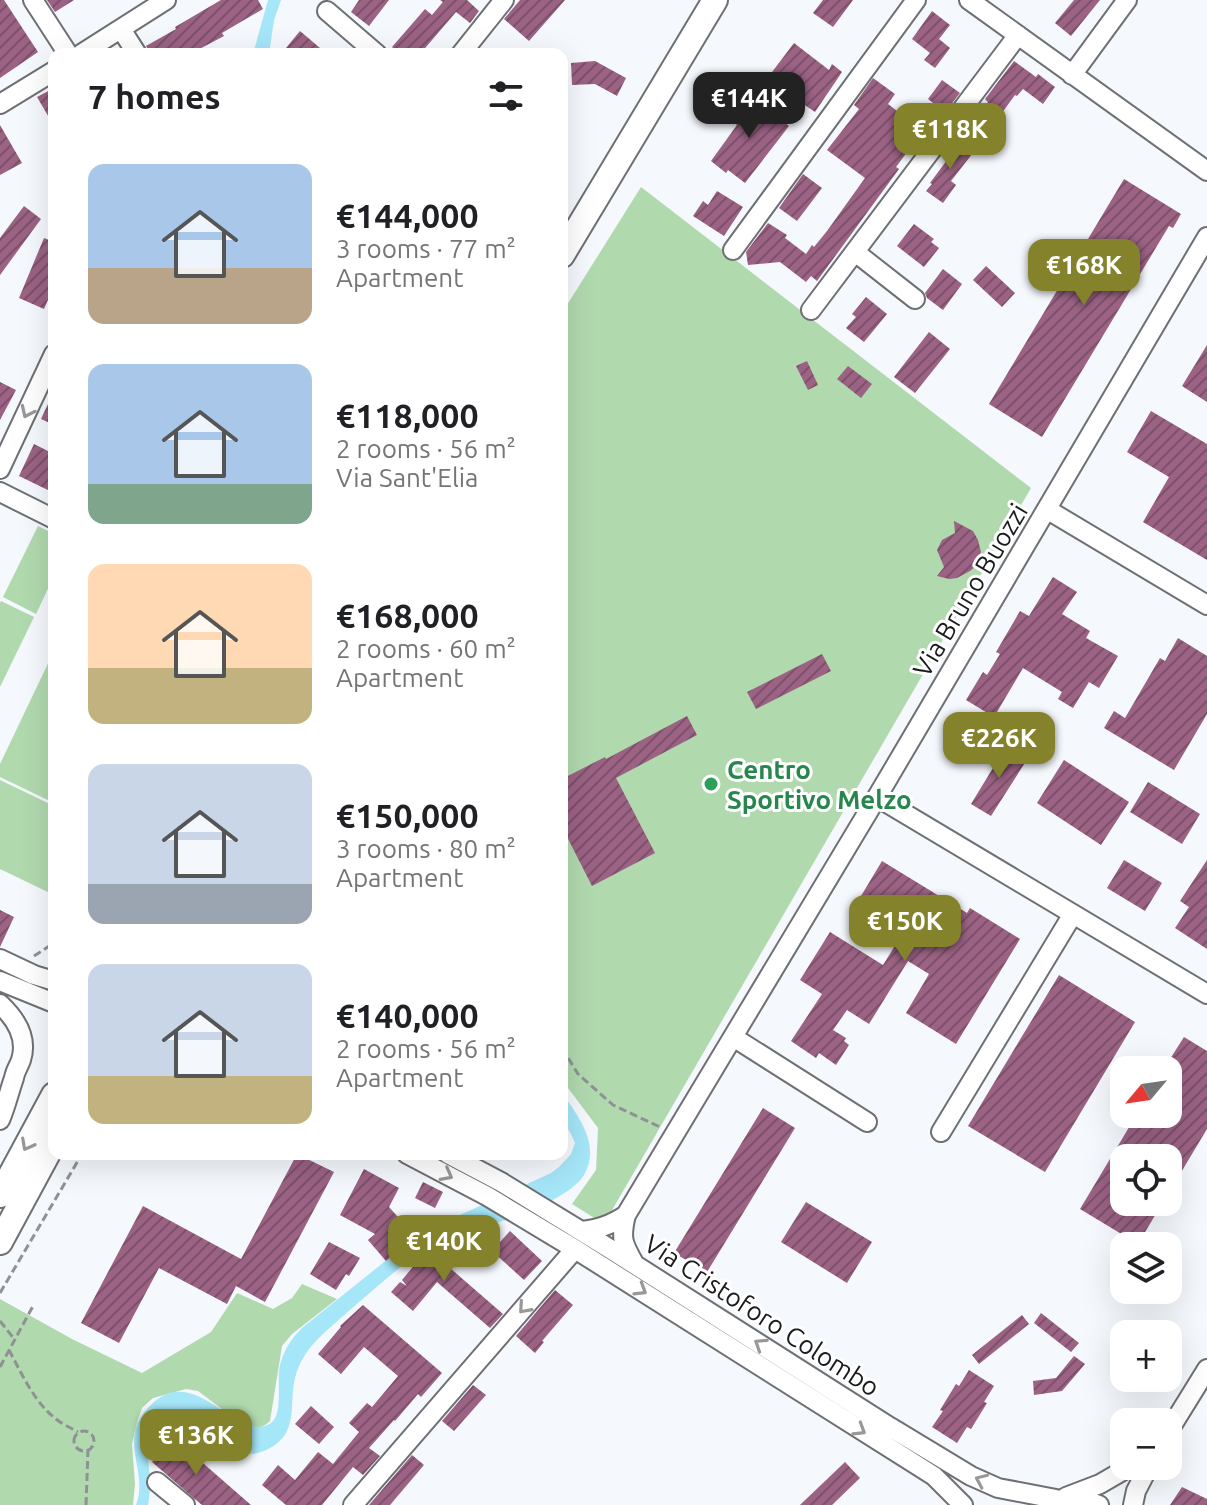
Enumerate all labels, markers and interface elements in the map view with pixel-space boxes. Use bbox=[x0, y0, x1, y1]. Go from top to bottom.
pin: €144K bbox=[693, 72, 805, 140]
icon: filters bbox=[484, 74, 528, 118]
text: 7 homes bbox=[88, 77, 221, 115]
text: €144K bbox=[711, 83, 787, 112]
pin: €118K bbox=[894, 103, 1006, 171]
text: €118K bbox=[912, 114, 988, 143]
icon: home bbox=[152, 196, 248, 292]
text: €144,000 bbox=[336, 196, 479, 234]
text: 3 rooms · 77 m² bbox=[336, 234, 516, 263]
pin: €168K bbox=[1028, 239, 1140, 307]
text: €168K bbox=[1046, 250, 1122, 279]
text: Apartment bbox=[336, 263, 463, 292]
icon: home bbox=[152, 396, 248, 492]
text: €118,000 bbox=[336, 396, 479, 434]
one-way arrow bbox=[21, 403, 37, 418]
text: 2 rooms · 56 m² bbox=[336, 434, 516, 463]
text: Via Sant'Elia bbox=[336, 463, 478, 492]
street label: Via Bruno Buozzi bbox=[907, 498, 1033, 682]
icon: home bbox=[152, 596, 248, 692]
text: €168,000 bbox=[336, 596, 479, 634]
text: 2 rooms · 60 m² bbox=[336, 634, 516, 663]
text: Apartment bbox=[336, 663, 463, 692]
pin: €226K bbox=[943, 712, 1055, 780]
text: €226K bbox=[961, 723, 1037, 752]
place label: Centro Sportivo Melzo bbox=[727, 755, 912, 814]
marker: Centro Sportivo Melzo bbox=[702, 775, 720, 793]
icon: home bbox=[152, 796, 248, 892]
text: €150,000 bbox=[336, 796, 479, 834]
text: 3 rooms · 80 m² bbox=[336, 834, 516, 863]
text: Apartment bbox=[336, 863, 463, 892]
pin: €150K bbox=[849, 895, 961, 963]
text: €150K bbox=[867, 906, 943, 935]
icon: home bbox=[152, 996, 248, 1092]
text: €140,000 bbox=[336, 996, 479, 1034]
text: 2 rooms · 56 m² bbox=[336, 1034, 516, 1063]
north arrow bbox=[1110, 1056, 1182, 1128]
map controls bbox=[1110, 1056, 1182, 1480]
text: Apartment bbox=[336, 1063, 463, 1092]
one-way arrow bbox=[21, 1136, 37, 1151]
button: locate bbox=[1110, 1144, 1182, 1216]
one-way arrow bbox=[439, 1166, 453, 1181]
pin: €140K bbox=[388, 1215, 500, 1283]
text: €140K bbox=[406, 1226, 482, 1255]
street label: Via Cristoforo Colombo bbox=[639, 1228, 885, 1402]
button: layers bbox=[1110, 1232, 1182, 1304]
one-way arrow bbox=[632, 1281, 647, 1296]
one-way arrow bbox=[519, 1298, 534, 1313]
button: + bbox=[1110, 1320, 1182, 1392]
one-way arrow bbox=[754, 1339, 768, 1354]
button: − bbox=[1110, 1408, 1182, 1480]
pin: €136K bbox=[140, 1409, 252, 1477]
text: €136K bbox=[158, 1420, 234, 1449]
one-way arrow bbox=[851, 1420, 866, 1435]
one-way arrow bbox=[975, 1474, 989, 1490]

